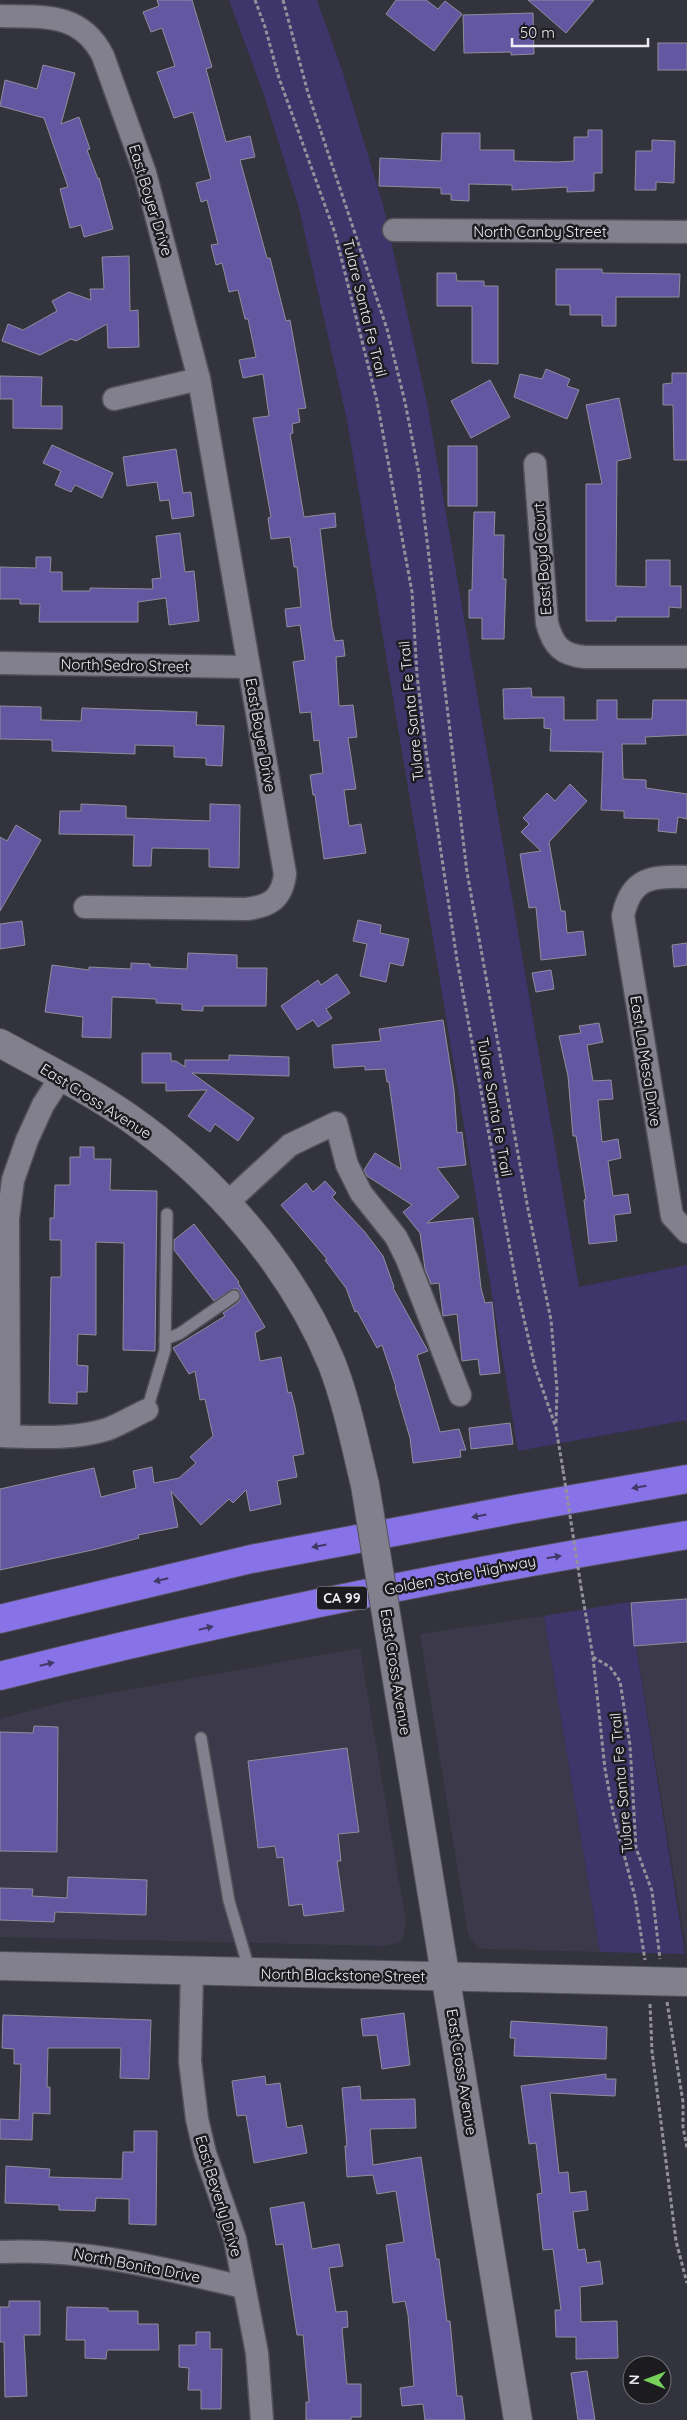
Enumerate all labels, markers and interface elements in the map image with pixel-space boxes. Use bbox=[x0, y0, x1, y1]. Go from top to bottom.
scale bar bbox=[512, 15, 648, 47]
text: 50 m bbox=[520, 23, 555, 42]
street label: East Boyer Drive bbox=[125, 142, 177, 258]
street label: North Canby Street bbox=[473, 222, 607, 241]
street label: Tulare Santa Fe Trail bbox=[339, 237, 391, 379]
street label: East Boyd Court bbox=[529, 502, 555, 616]
street label: Tulare Santa Fe Trail bbox=[394, 640, 428, 782]
street label: North Sedro Street bbox=[60, 654, 190, 676]
street label: East Boyer Drive bbox=[242, 676, 280, 794]
street label: East La Mesa Drive bbox=[626, 994, 666, 1128]
street label: Tulare Santa Fe Trail bbox=[473, 1036, 517, 1178]
street label: East Cross Avenue bbox=[37, 1059, 155, 1143]
one-way arrow bbox=[630, 1483, 646, 1491]
one-way arrow bbox=[471, 1512, 487, 1520]
one-way arrow bbox=[312, 1542, 327, 1550]
street label: Golden State Highway bbox=[383, 1551, 537, 1599]
one-way arrow bbox=[546, 1553, 562, 1561]
one-way arrow bbox=[153, 1576, 168, 1584]
road number: CA 99 bbox=[317, 1586, 367, 1610]
street label: East Cross Avenue bbox=[377, 1608, 415, 1736]
one-way arrow bbox=[198, 1624, 213, 1632]
one-way arrow bbox=[40, 1660, 55, 1668]
street label: Tulare Santa Fe Trail bbox=[605, 1712, 637, 1854]
street label: North Blackstone Street bbox=[260, 1964, 426, 1986]
street label: East Cross Avenue bbox=[443, 2008, 481, 2136]
street label: East Beverly Drive bbox=[191, 2133, 247, 2259]
street label: North Bonita Drive bbox=[72, 2243, 202, 2287]
north arrow bbox=[622, 2355, 672, 2405]
text: N bbox=[625, 2374, 643, 2385]

